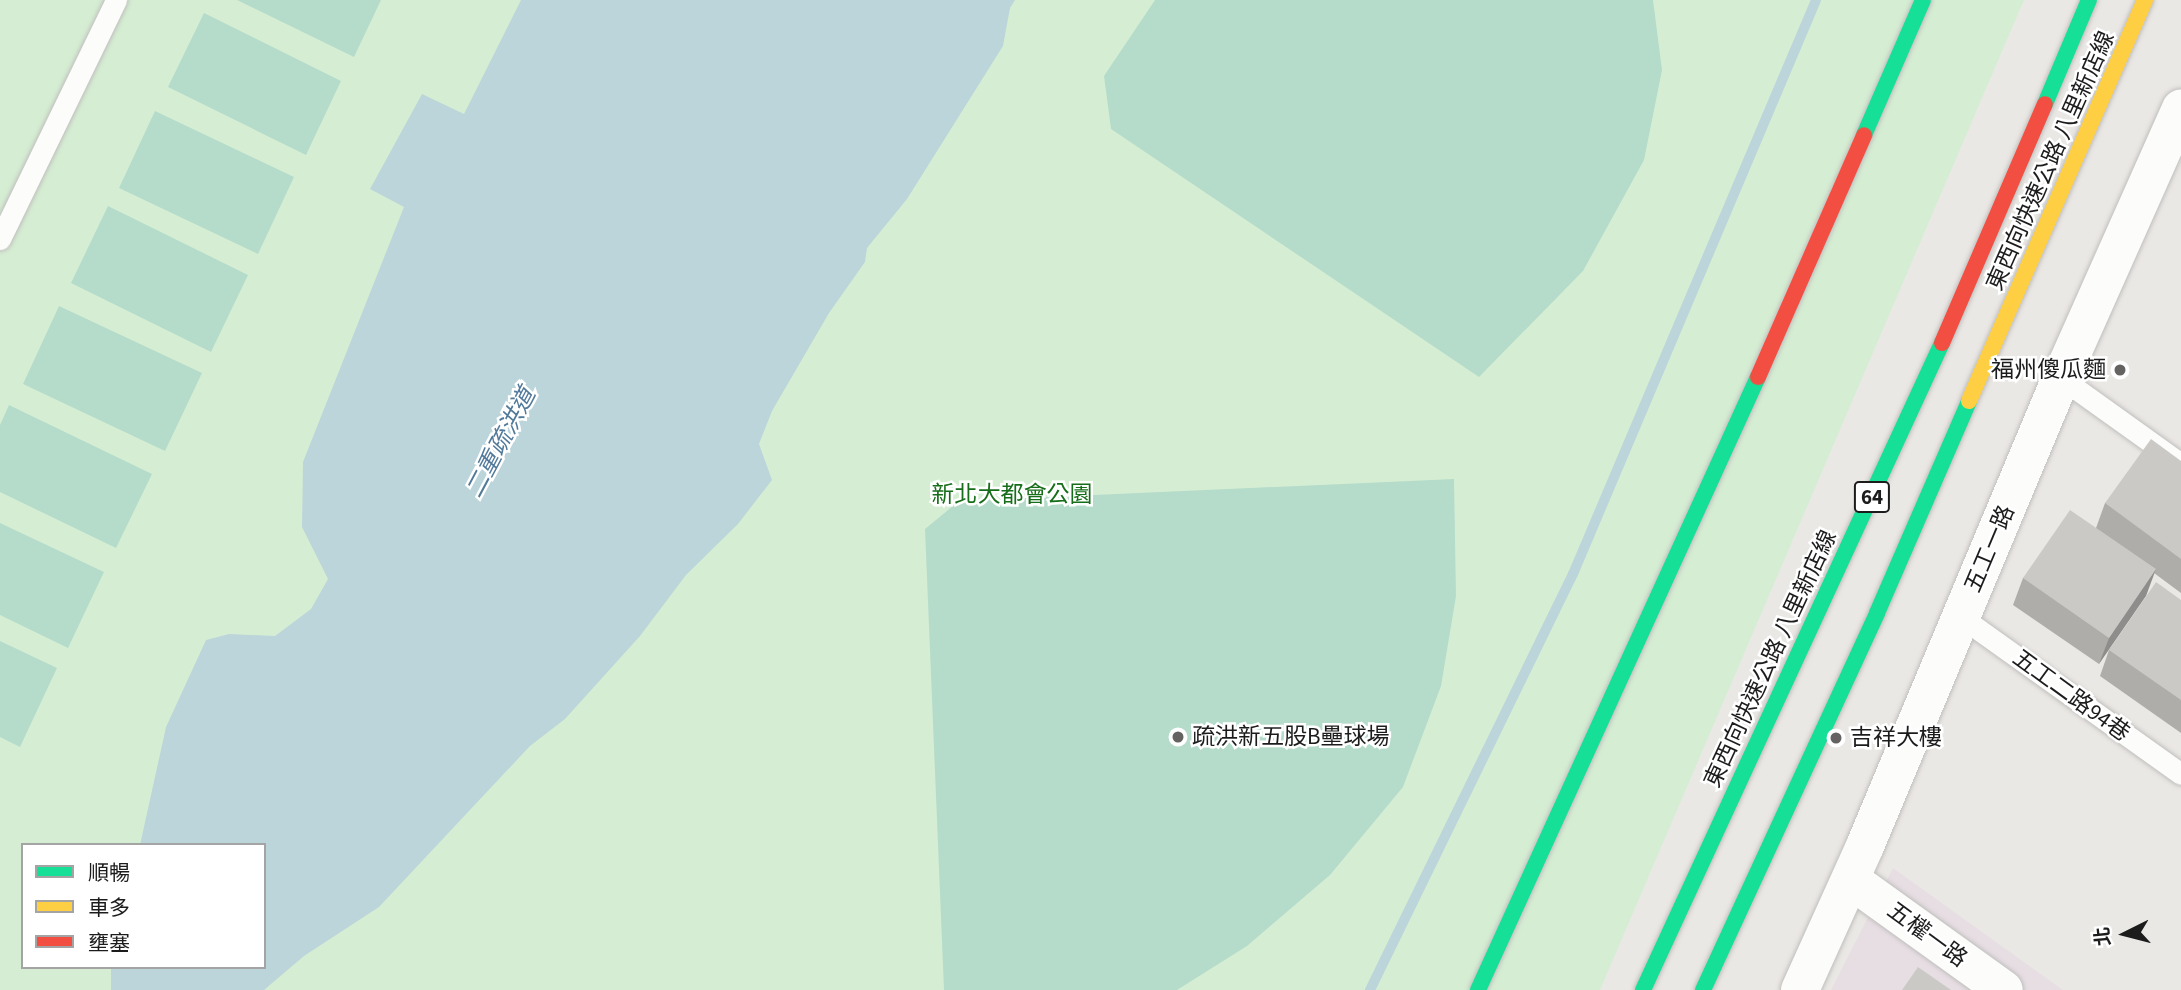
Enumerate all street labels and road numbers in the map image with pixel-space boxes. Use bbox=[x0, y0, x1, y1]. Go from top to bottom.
street label: 東西向快速公路 八里新店線 bbox=[1981, 27, 2121, 295]
road number: 64 bbox=[1853, 480, 1891, 514]
street label: 五工一路 bbox=[1959, 501, 2021, 597]
street label: 東西向快速公路 八里新店線 bbox=[1699, 526, 1843, 792]
street label: 五工二路94巷 bbox=[2007, 644, 2135, 748]
street label: 五權一路 bbox=[1882, 897, 1972, 973]

